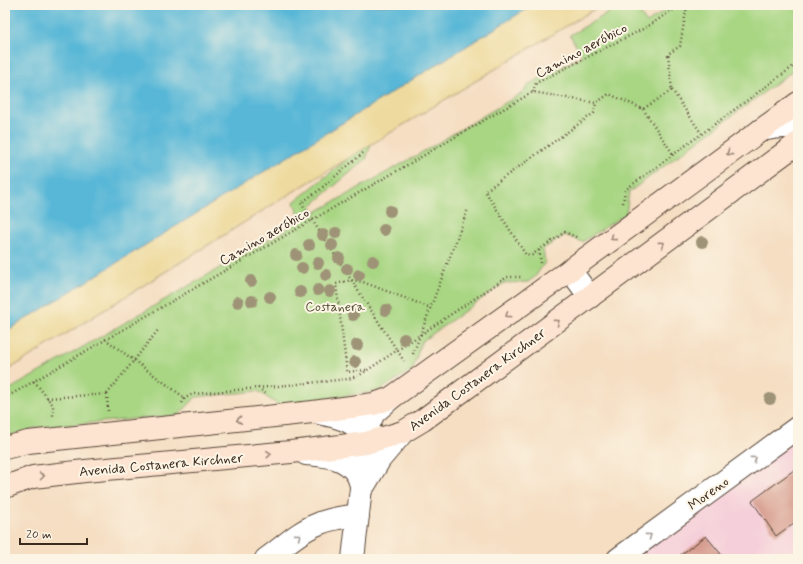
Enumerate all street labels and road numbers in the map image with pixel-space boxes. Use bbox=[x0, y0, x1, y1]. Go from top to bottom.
street label: Camino aeróbico bbox=[533, 19, 631, 83]
street label: Camino aeróbico bbox=[216, 204, 313, 270]
street label: Avenida Costanera Kirchner bbox=[406, 324, 550, 435]
street label: Avenida Costanera Kirchner bbox=[78, 449, 244, 481]
street label: Moreno bbox=[685, 473, 733, 515]

